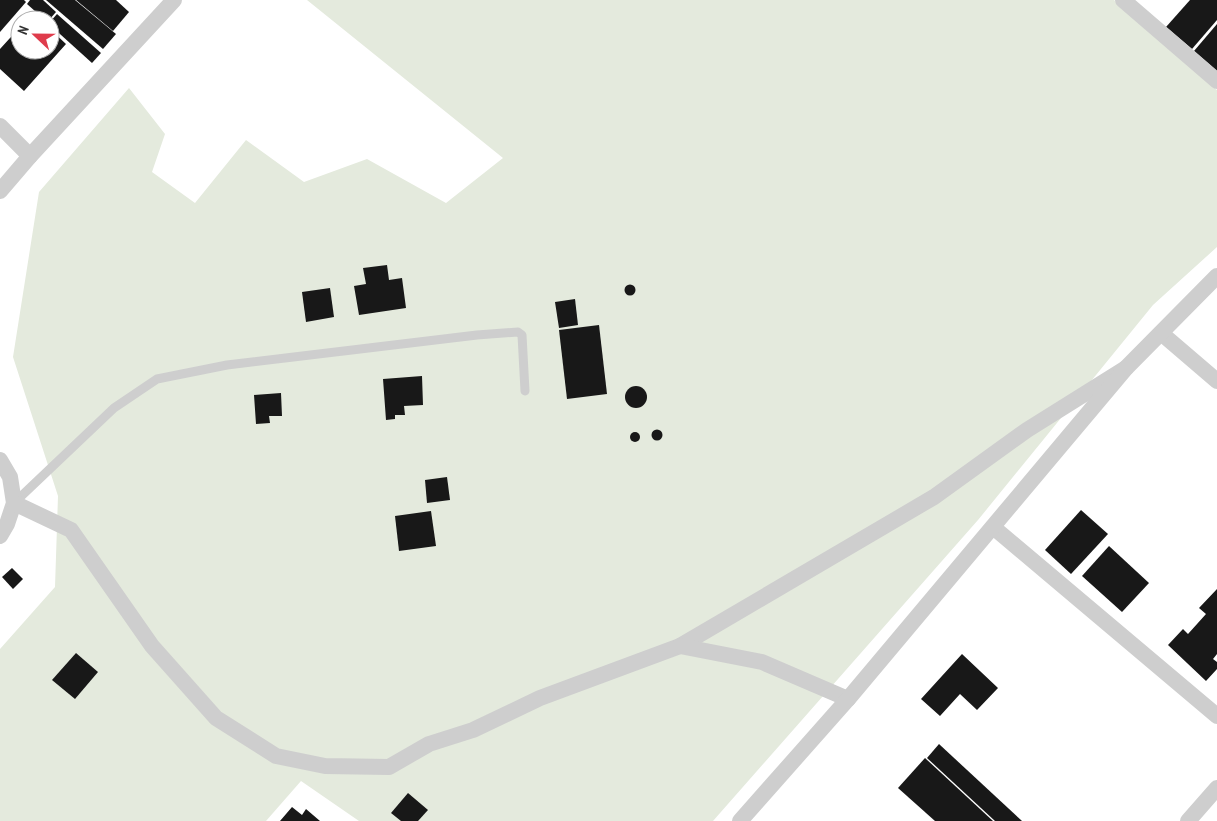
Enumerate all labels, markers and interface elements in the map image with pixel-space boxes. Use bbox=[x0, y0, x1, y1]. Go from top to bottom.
north arrow bbox=[10, 10, 60, 60]
text: N bbox=[13, 23, 33, 37]

